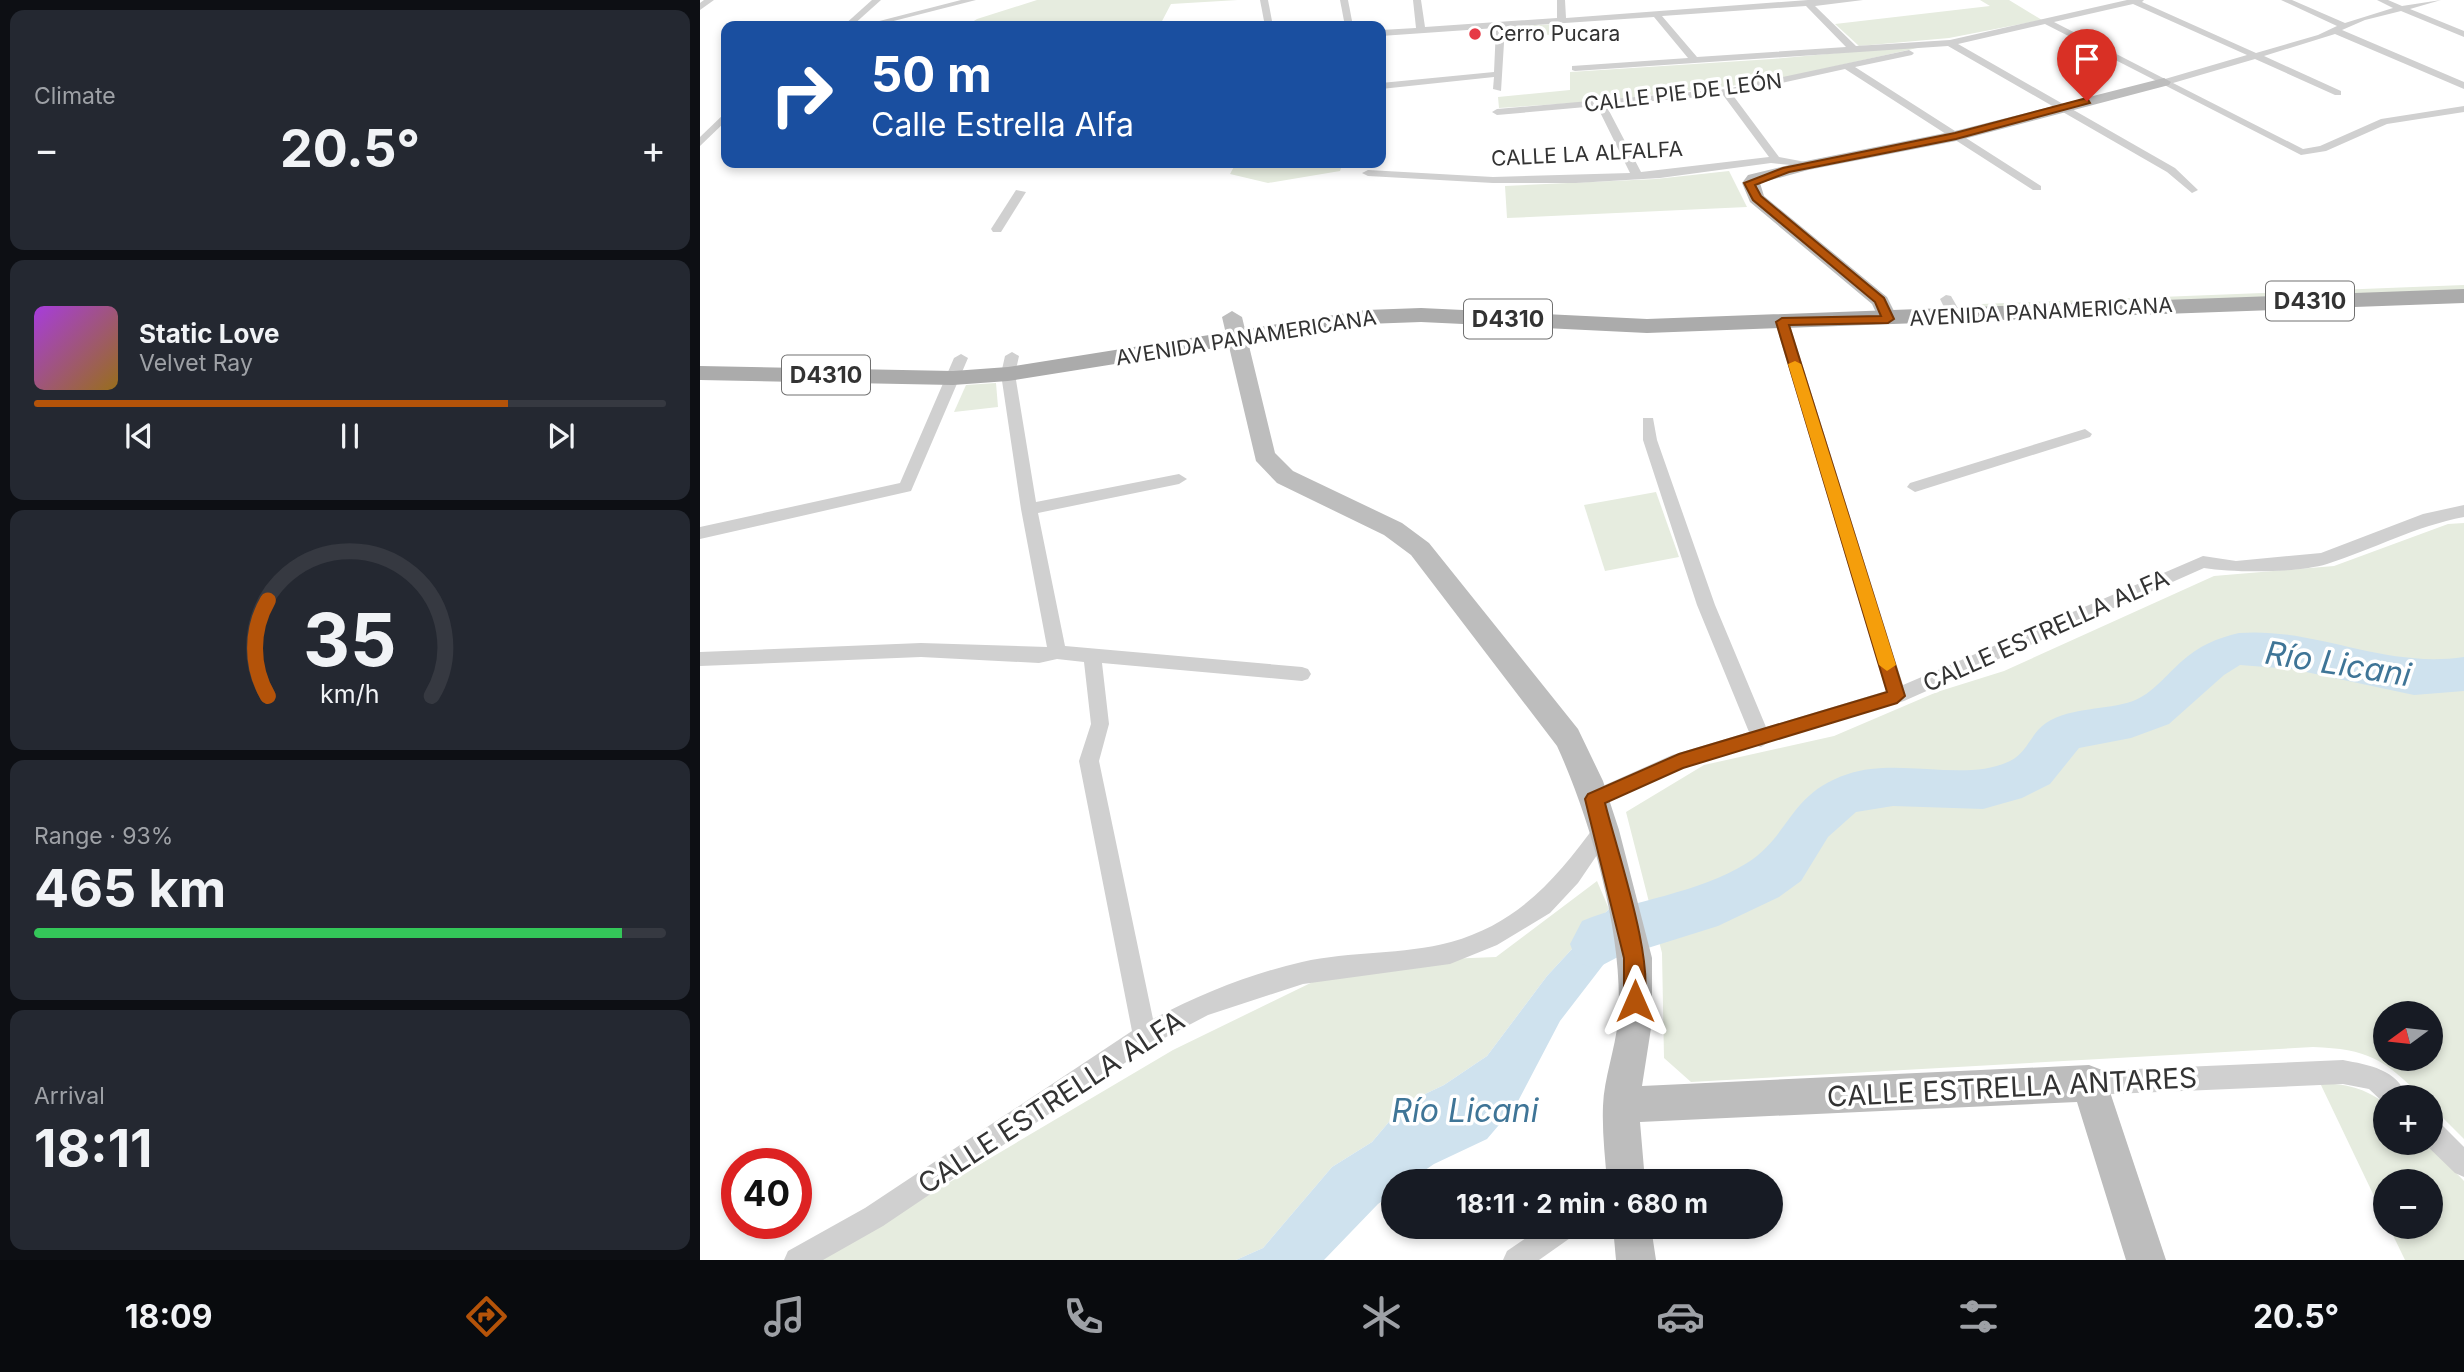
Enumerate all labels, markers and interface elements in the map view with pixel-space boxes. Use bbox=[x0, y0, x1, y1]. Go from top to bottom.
place label: Cerro Pucara bbox=[1489, 21, 1620, 46]
marker: Cerro Pucara bbox=[1467, 26, 1483, 42]
pin bbox=[2057, 29, 2117, 101]
icon: arrive bbox=[2068, 40, 2106, 78]
text: 50 m bbox=[871, 45, 992, 104]
icon: right bbox=[756, 49, 847, 140]
street label: CALLE PIE DE LEÓN bbox=[1582, 67, 1783, 117]
text: Climate bbox=[34, 82, 116, 110]
text: Calle Estrella Alfa bbox=[871, 105, 1134, 144]
text: 20.5° bbox=[280, 117, 420, 180]
text: − bbox=[34, 126, 59, 172]
text: + bbox=[641, 126, 666, 172]
street label: CALLE LA ALFALFA bbox=[1490, 136, 1684, 171]
road number: D4310 bbox=[2266, 282, 2354, 320]
street label: AVENIDA PANAMERICANA bbox=[1909, 292, 2173, 331]
road number: D4310 bbox=[1464, 300, 1552, 338]
street label: AVENIDA PANAMERICANA bbox=[1114, 305, 1378, 370]
text: Static Love bbox=[139, 318, 280, 349]
text: Velvet Ray bbox=[139, 349, 253, 377]
road number: D4310 bbox=[782, 356, 870, 394]
icon: previous bbox=[120, 417, 158, 455]
icon: pause bbox=[331, 417, 369, 455]
icon: next bbox=[542, 417, 580, 455]
street label: CALLE ESTRELLA ALFA bbox=[1918, 563, 2173, 698]
text: 35 bbox=[303, 595, 397, 684]
water label: Río Licani bbox=[2262, 633, 2415, 694]
text: km/h bbox=[320, 679, 380, 709]
text: Range · 93% bbox=[34, 822, 173, 850]
text: 465 km bbox=[34, 857, 226, 920]
position arrow bbox=[1598, 964, 1672, 1038]
north arrow bbox=[2373, 1001, 2443, 1071]
map controls bbox=[2373, 1001, 2443, 1239]
street label: CALLE ESTRELLA ALFA bbox=[911, 1003, 1191, 1201]
street label: CALLE ESTRELLA ANTARES bbox=[1826, 1060, 2198, 1114]
text: Arrival bbox=[34, 1082, 105, 1110]
button: + bbox=[2373, 1085, 2443, 1155]
water label: Río Licani bbox=[1391, 1091, 1540, 1130]
text: 18:11 bbox=[34, 1117, 152, 1180]
speed limit sign: 40 bbox=[721, 1148, 812, 1239]
button: − bbox=[2373, 1169, 2443, 1239]
text: 18:11 · 2 min · 680 m bbox=[1456, 1188, 1708, 1219]
icon: directions bbox=[462, 1292, 511, 1341]
icon: music bbox=[760, 1292, 809, 1341]
icon: phone bbox=[1059, 1292, 1108, 1341]
icon: climate bbox=[1357, 1292, 1406, 1341]
icon: car bbox=[1656, 1292, 1705, 1341]
icon: filters bbox=[1954, 1292, 2003, 1341]
text: 18:09 bbox=[125, 1297, 212, 1336]
text: 20.5° bbox=[2253, 1297, 2339, 1336]

